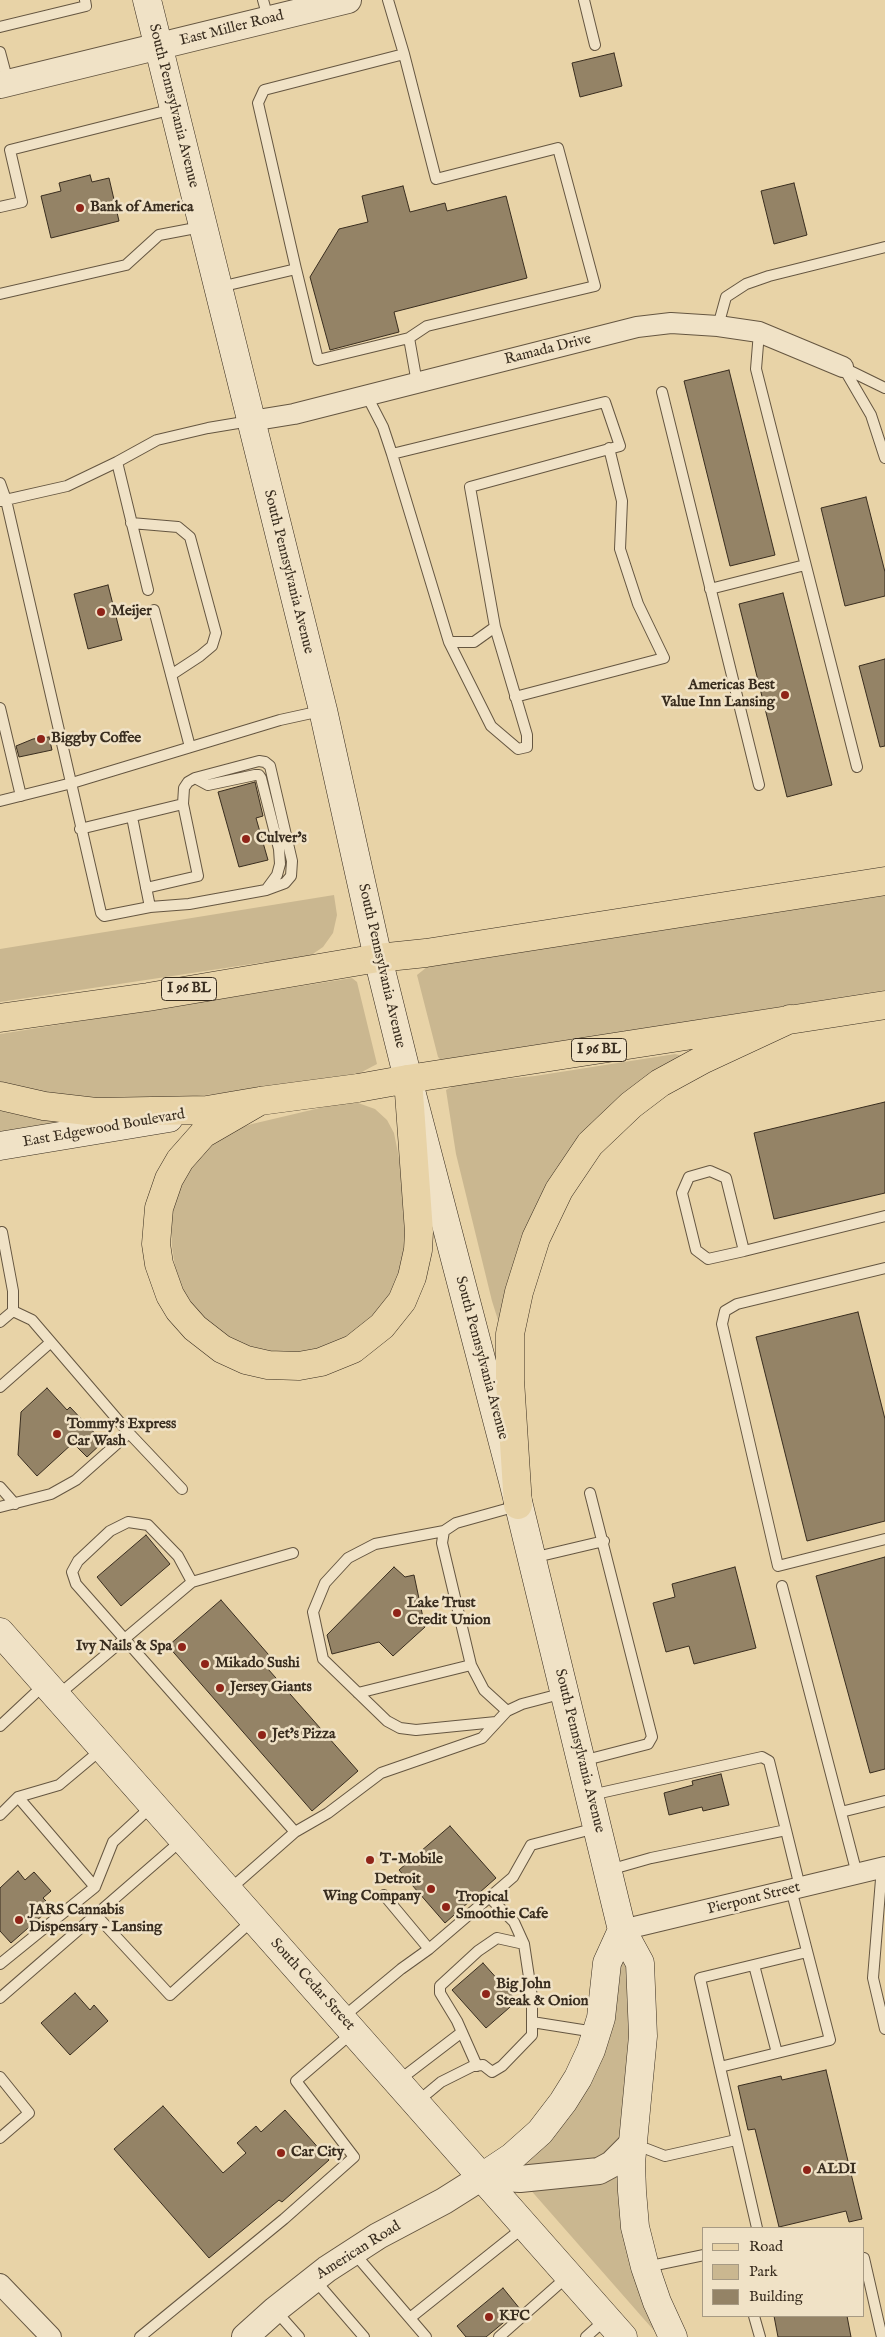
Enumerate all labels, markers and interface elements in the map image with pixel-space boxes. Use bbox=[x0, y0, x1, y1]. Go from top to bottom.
street label: East Miller Road bbox=[178, 7, 286, 51]
street label: South Pennsylvania Avenue bbox=[144, 22, 202, 190]
place label: Bank of America bbox=[90, 199, 193, 217]
marker: Bank of America bbox=[74, 202, 86, 214]
street label: Ramada Drive bbox=[503, 331, 593, 369]
street label: South Pennsylvania Avenue bbox=[259, 488, 317, 656]
place label: Meijer bbox=[111, 603, 152, 621]
marker: Meijer bbox=[95, 606, 107, 618]
place label: Americas Best Value Inn Lansing bbox=[661, 677, 775, 712]
marker: Americas Best Value Inn Lansing bbox=[779, 689, 791, 701]
place label: Biggby Coffee bbox=[51, 730, 141, 748]
marker: Biggby Coffee bbox=[35, 733, 47, 745]
place label: Culver's bbox=[256, 830, 307, 848]
marker: Culver's bbox=[240, 833, 252, 845]
street label: South Pennsylvania Avenue bbox=[353, 882, 409, 1050]
road number: I 96 BL bbox=[162, 978, 216, 1001]
road number: I 96 BL bbox=[572, 1038, 626, 1062]
street label: East Edgewood Boulevard bbox=[21, 1106, 187, 1152]
street label: South Pennsylvania Avenue bbox=[451, 1274, 511, 1442]
place label: Tommy's Express Car Wash bbox=[67, 1416, 176, 1451]
marker: Tommy's Express Car Wash bbox=[51, 1428, 63, 1440]
place label: Lake Trust Credit Union bbox=[407, 1595, 491, 1630]
marker: Lake Trust Credit Union bbox=[391, 1607, 403, 1619]
place label: Ivy Nails & Spa bbox=[76, 1638, 172, 1656]
marker: Ivy Nails & Spa bbox=[176, 1641, 188, 1653]
place label: Mikado Sushi bbox=[215, 1655, 300, 1673]
marker: Mikado Sushi bbox=[199, 1658, 211, 1670]
street label: South Pennsylvania Avenue bbox=[550, 1667, 608, 1835]
place label: Jersey Giants bbox=[230, 1679, 312, 1697]
marker: Jersey Giants bbox=[214, 1682, 226, 1694]
place label: Jet's Pizza bbox=[272, 1726, 335, 1744]
marker: Jet's Pizza bbox=[256, 1729, 268, 1741]
place label: T-Mobile bbox=[380, 1851, 443, 1869]
marker: T-Mobile bbox=[364, 1854, 376, 1866]
place label: Detroit Wing Company bbox=[323, 1871, 421, 1906]
street label: Pierpont Street bbox=[706, 1879, 802, 1919]
marker: Detroit Wing Company bbox=[425, 1883, 437, 1895]
place label: Tropical Smoothie Cafe bbox=[456, 1889, 548, 1924]
marker: Tropical Smoothie Cafe bbox=[440, 1901, 452, 1913]
place label: JARS Cannabis Dispensary - Lansing bbox=[29, 1902, 162, 1937]
marker: JARS Cannabis Dispensary - Lansing bbox=[13, 1914, 25, 1926]
street label: South Cedar Street bbox=[266, 1935, 358, 2035]
place label: Big John Steak & Onion bbox=[496, 1976, 588, 2011]
marker: Big John Steak & Onion bbox=[480, 1988, 492, 2000]
place label: Car City bbox=[291, 2144, 344, 2162]
marker: Car City bbox=[275, 2147, 287, 2159]
place label: ALDI bbox=[817, 2161, 856, 2179]
marker: ALDI bbox=[801, 2164, 813, 2176]
street label: American Road bbox=[313, 2218, 405, 2284]
legend bbox=[702, 2227, 865, 2317]
text: Road bbox=[749, 2237, 783, 2256]
text: Park bbox=[749, 2262, 778, 2281]
text: Building bbox=[749, 2287, 803, 2306]
place label: KFC bbox=[499, 2308, 530, 2326]
marker: KFC bbox=[483, 2311, 495, 2323]

